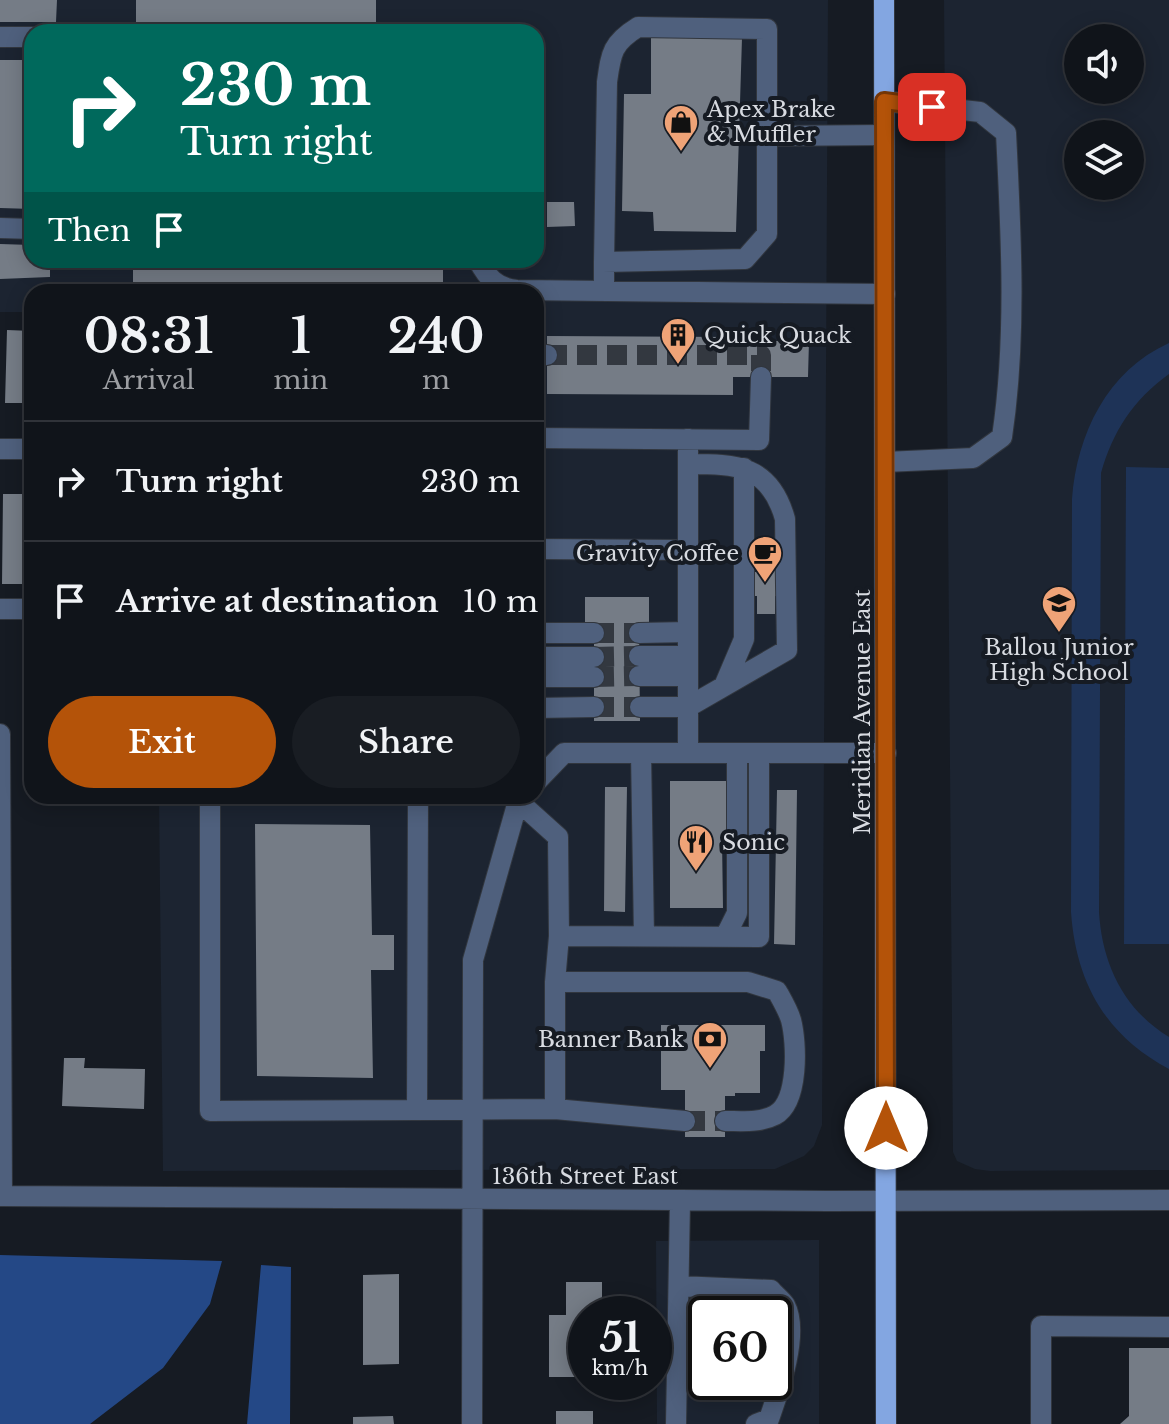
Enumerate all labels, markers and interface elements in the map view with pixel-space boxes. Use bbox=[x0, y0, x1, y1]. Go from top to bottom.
map controls bbox=[1064, 24, 1144, 200]
button: sound bbox=[1064, 24, 1144, 104]
text: 230 m bbox=[180, 51, 371, 120]
icon: right bbox=[48, 56, 152, 160]
pin bbox=[898, 73, 966, 141]
icon: arrive bbox=[910, 85, 954, 129]
place label: Apex Brake & Muffler bbox=[706, 96, 836, 148]
shop icon: Apex Brake & Muffler bbox=[662, 103, 700, 153]
text: Turn right bbox=[180, 120, 373, 165]
button: layers bbox=[1064, 120, 1144, 200]
icon: arrive bbox=[147, 208, 191, 252]
text: Then bbox=[48, 212, 131, 249]
text: 08:31 bbox=[83, 306, 214, 366]
text: 1 bbox=[290, 306, 311, 366]
text: 240 bbox=[388, 306, 485, 366]
building icon: Quick Quack bbox=[659, 316, 697, 366]
place label: Quick Quack bbox=[704, 322, 852, 349]
text: Arrival bbox=[103, 364, 195, 396]
text: min bbox=[273, 364, 328, 396]
text: m bbox=[422, 364, 450, 396]
icon: right bbox=[48, 459, 92, 503]
text: Turn right bbox=[116, 463, 283, 500]
text: 230 m bbox=[421, 463, 520, 500]
cafe icon: Gravity Coffee bbox=[746, 534, 784, 584]
place label: Gravity Coffee bbox=[576, 540, 739, 567]
icon: arrive bbox=[48, 579, 92, 623]
text: Arrive at destination bbox=[116, 583, 439, 620]
text: 10 m bbox=[463, 583, 538, 620]
school or university icon: Ballou Junior High School bbox=[1040, 584, 1078, 634]
street label: Meridian Avenue East bbox=[849, 588, 876, 835]
place label: Ballou Junior High School bbox=[984, 634, 1134, 686]
button: Exit bbox=[48, 696, 276, 788]
button: Share bbox=[292, 696, 520, 788]
restaurant icon: Sonic bbox=[677, 823, 715, 873]
place label: Sonic bbox=[722, 829, 785, 856]
bank icon: Banner Bank bbox=[691, 1020, 729, 1070]
place label: Banner Bank bbox=[538, 1026, 684, 1053]
position arrow bbox=[844, 1086, 928, 1170]
street label: 136th Street East bbox=[492, 1163, 679, 1190]
speed limit sign: 60 bbox=[688, 1296, 792, 1400]
text: 51 bbox=[599, 1313, 641, 1363]
text: km/h bbox=[592, 1356, 648, 1380]

